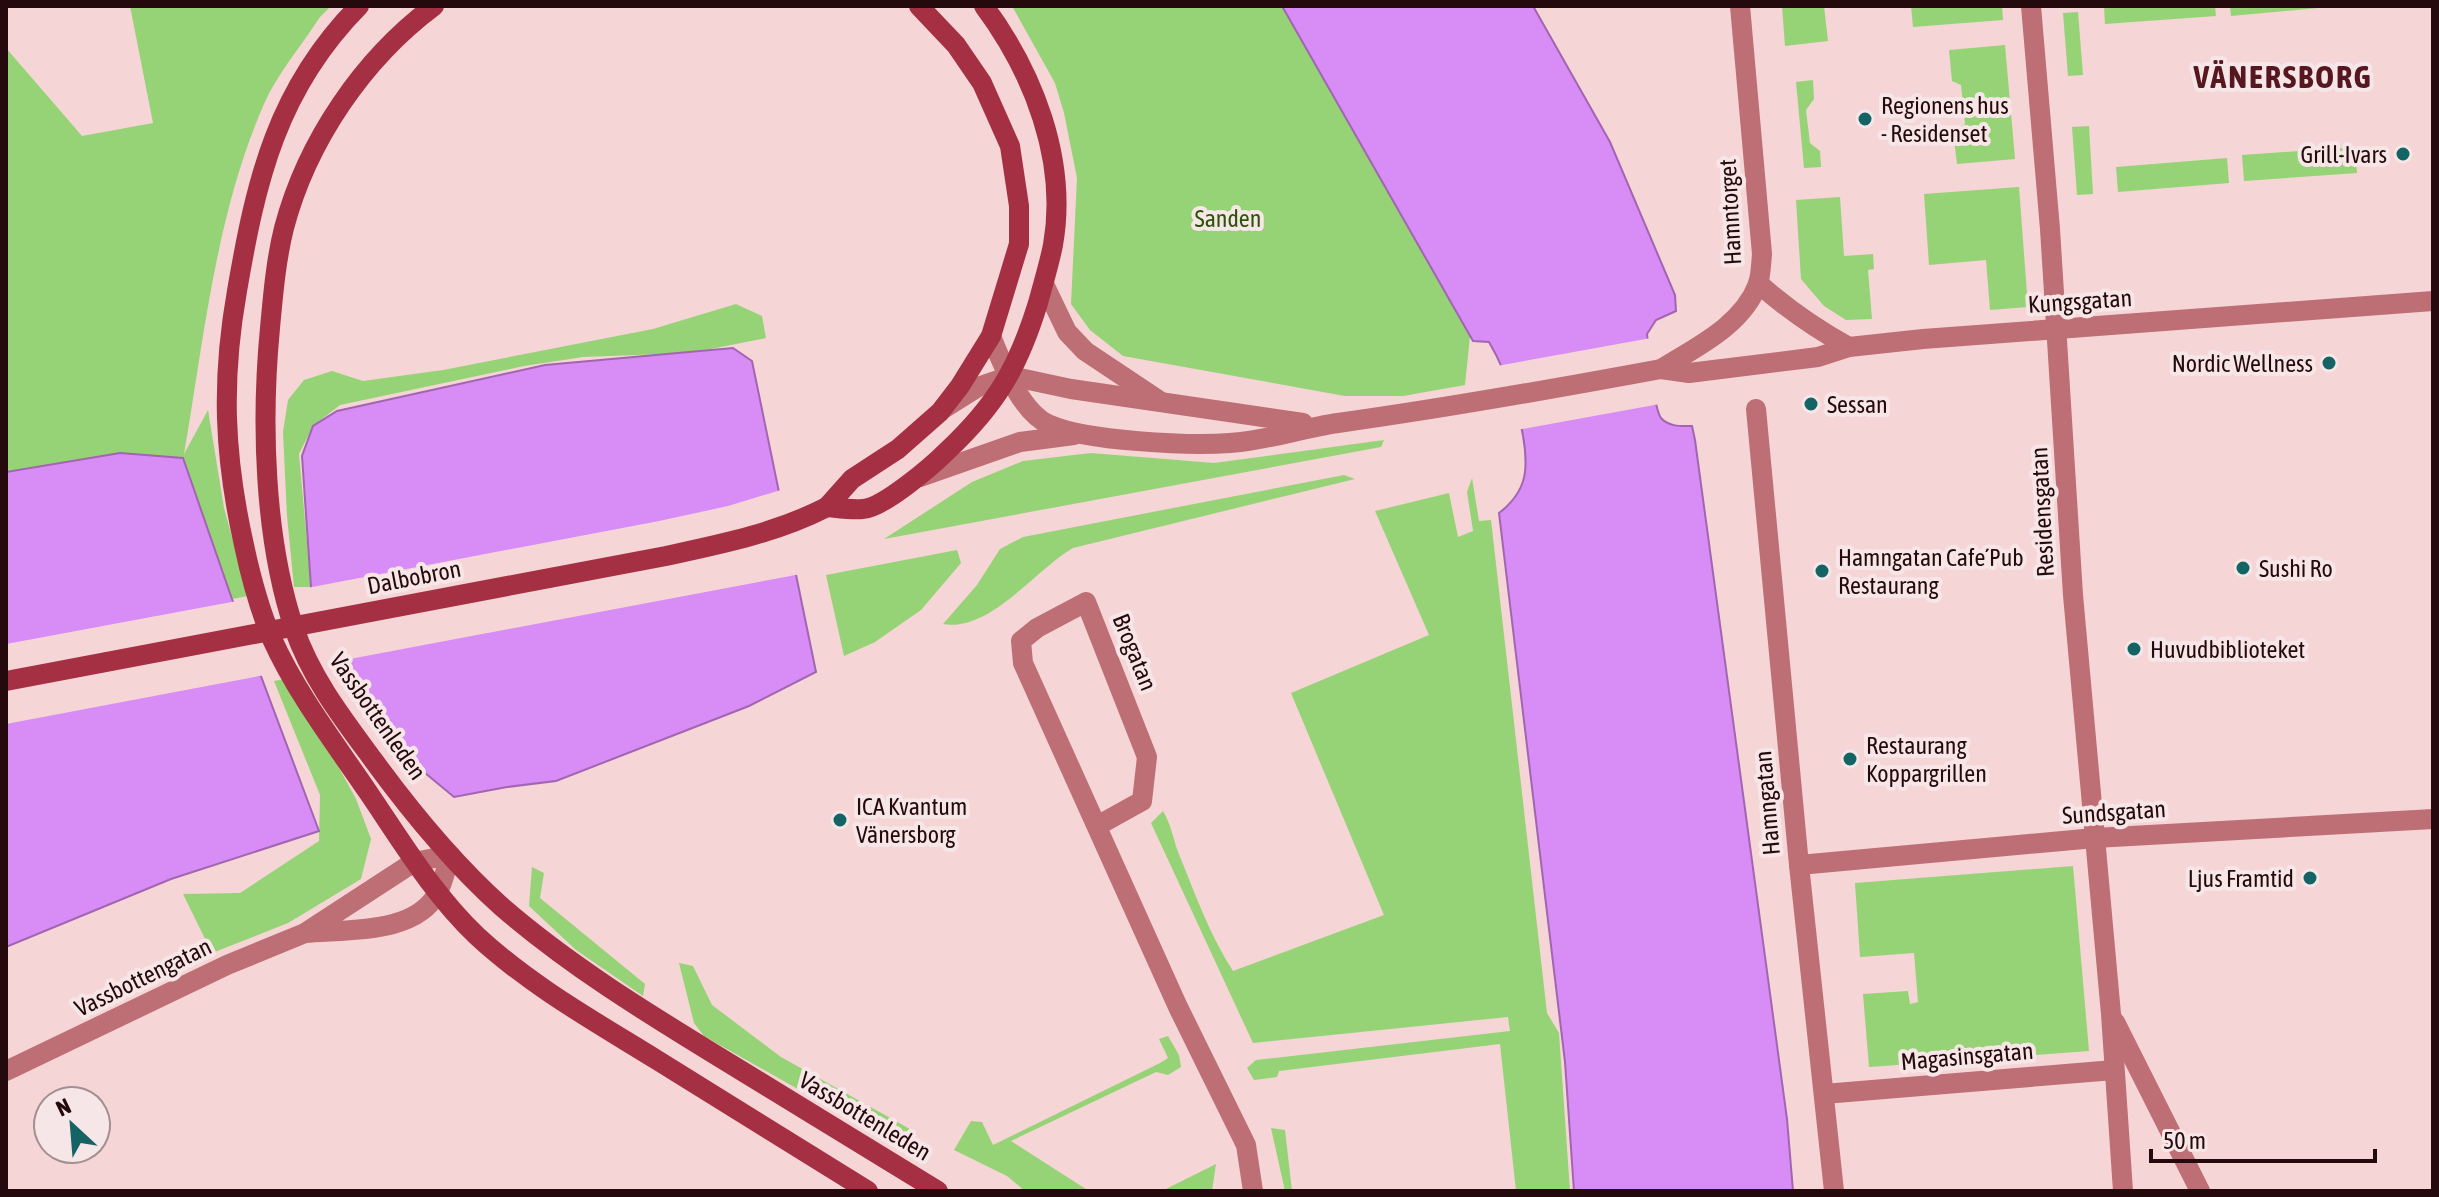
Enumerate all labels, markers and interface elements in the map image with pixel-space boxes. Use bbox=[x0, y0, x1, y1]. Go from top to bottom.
district label: VÄNERSBORG bbox=[2192, 58, 2373, 95]
place label: Regionens hus - Residenset bbox=[1881, 92, 2009, 147]
marker: Regionens hus - Residenset bbox=[1856, 110, 1874, 128]
place label: Grill-Ivars bbox=[2300, 141, 2387, 168]
marker: Grill-Ivars bbox=[2394, 145, 2412, 163]
street label: Hamntorget bbox=[1714, 158, 1746, 266]
park label: Sanden bbox=[1195, 205, 1261, 232]
street label: Kungsgatan bbox=[2027, 284, 2133, 318]
place label: Nordic Wellness bbox=[2172, 350, 2313, 377]
marker: Nordic Wellness bbox=[2320, 354, 2338, 372]
place label: Sessan bbox=[1827, 391, 1888, 418]
marker: Sessan bbox=[1802, 395, 1820, 413]
street label: Residensgatan bbox=[2025, 446, 2059, 578]
place label: Hamngatan Cafe´Pub Restaurang bbox=[1838, 544, 2024, 599]
street label: Dalbobron bbox=[365, 555, 463, 599]
place label: Sushi Ro bbox=[2259, 555, 2333, 582]
marker: Sushi Ro bbox=[2234, 559, 2252, 577]
marker: Hamngatan Cafe´Pub Restaurang bbox=[1813, 562, 1831, 580]
street label: Brogatan bbox=[1107, 610, 1163, 694]
place label: Huvudbiblioteket bbox=[2150, 636, 2305, 663]
marker: Huvudbiblioteket bbox=[2125, 640, 2143, 658]
street label: Vassbottenleden bbox=[324, 647, 432, 785]
place label: Restaurang Koppargrillen bbox=[1866, 732, 1987, 787]
street label: Hamngatan bbox=[1749, 750, 1785, 856]
marker: Restaurang Koppargrillen bbox=[1841, 750, 1859, 768]
place label: ICA Kvantum Vänersborg bbox=[856, 793, 967, 848]
street label: Sundsgatan bbox=[2061, 795, 2167, 829]
marker: ICA Kvantum Vänersborg bbox=[831, 811, 849, 829]
place label: Ljus Framtid bbox=[2188, 865, 2294, 892]
marker: Ljus Framtid bbox=[2301, 869, 2319, 887]
street label: Vassbottengatan bbox=[70, 932, 216, 1022]
street label: Magasinsgatan bbox=[1900, 1037, 2034, 1075]
street label: Vassbottenleden bbox=[794, 1066, 936, 1166]
north arrow bbox=[32, 1085, 112, 1165]
text: N bbox=[52, 1092, 75, 1122]
scale bar bbox=[2151, 1113, 2375, 1163]
text: 50 m bbox=[2163, 1127, 2206, 1154]

